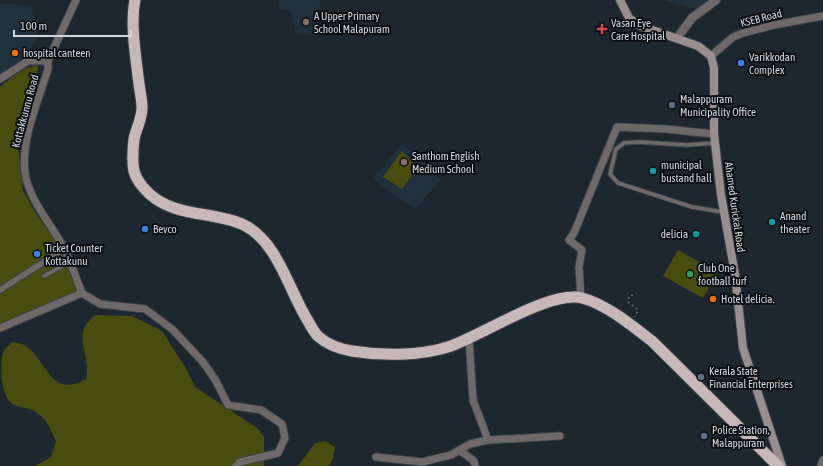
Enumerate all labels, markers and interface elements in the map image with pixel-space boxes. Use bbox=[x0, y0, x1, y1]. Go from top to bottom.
street label: KSEB Road bbox=[739, 7, 783, 29]
place label: A Upper Primary School Malapuram bbox=[314, 10, 390, 35]
scale bar bbox=[14, 12, 131, 38]
marker: A Upper Primary School Malapuram bbox=[301, 17, 311, 27]
place label: Vasan Eye Care Hospital bbox=[611, 17, 665, 42]
text: 100 m bbox=[20, 19, 47, 33]
marker: Vasan Eye Care Hospital bbox=[596, 23, 608, 35]
place label: hospital canteen bbox=[23, 47, 91, 59]
marker: hospital canteen bbox=[10, 48, 20, 58]
place label: Varikkodan Complex bbox=[749, 51, 795, 76]
marker: Varikkodan Complex bbox=[736, 58, 746, 68]
street label: Kottakkunnu Road bbox=[9, 73, 41, 149]
place label: Malappuram Municipality Office bbox=[680, 93, 756, 118]
marker: Malappuram Municipality Office bbox=[667, 100, 677, 110]
place label: Santhom English Medium School bbox=[412, 150, 480, 175]
marker: Santhom English Medium School bbox=[399, 157, 409, 167]
place label: municipal bustand hall bbox=[661, 159, 712, 184]
street label: Ahamed Kurickal Road bbox=[723, 161, 747, 253]
marker: municipal bustand hall bbox=[648, 166, 658, 176]
place label: Anand theater bbox=[780, 210, 811, 235]
marker: Anand theater bbox=[767, 217, 777, 227]
place label: Bevco bbox=[153, 223, 177, 235]
marker: Bevco bbox=[140, 224, 150, 234]
place label: delicia bbox=[661, 228, 688, 240]
marker: delicia bbox=[691, 229, 701, 239]
place label: Ticket Counter Kottakunu bbox=[45, 242, 103, 267]
marker: Ticket Counter Kottakunu bbox=[32, 249, 42, 259]
place label: Club One football turf bbox=[698, 262, 747, 287]
marker: Club One football turf bbox=[685, 269, 695, 279]
place label: Hotel delicia. bbox=[721, 293, 774, 305]
marker: Hotel delicia. bbox=[708, 294, 718, 304]
place label: Kerala State Financial Enterprises bbox=[709, 365, 793, 390]
marker: Kerala State Financial Enterprises bbox=[696, 372, 706, 382]
place label: Police Station, Malappuram bbox=[712, 424, 770, 449]
marker: Police Station, Malappuram bbox=[699, 431, 709, 441]

